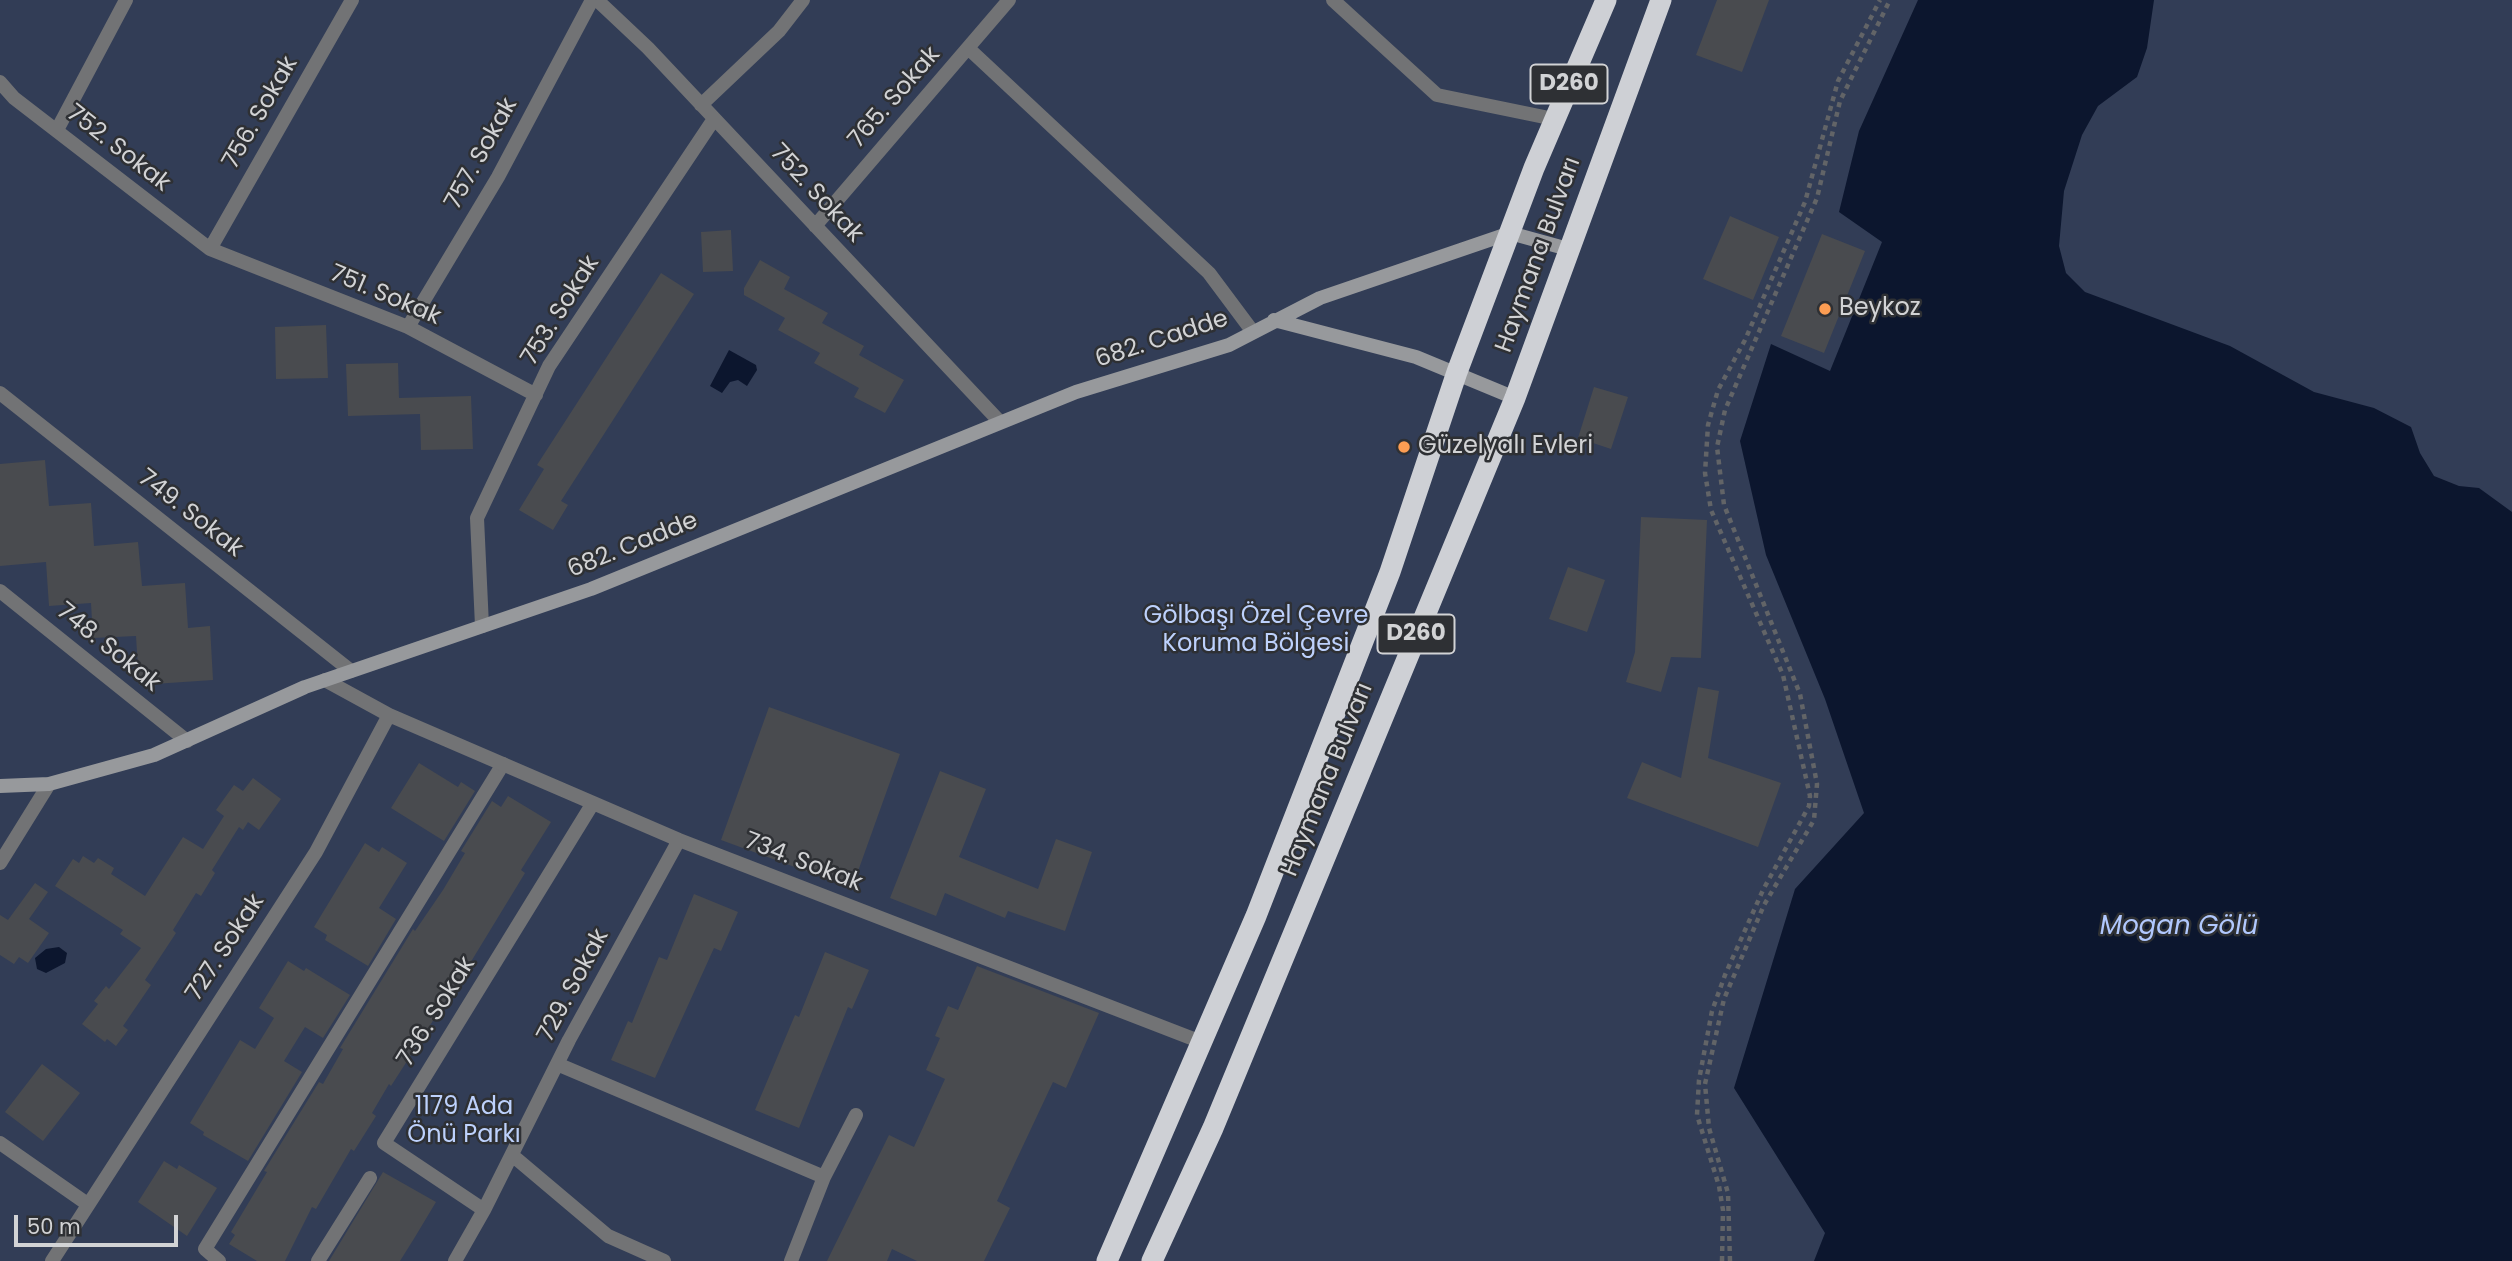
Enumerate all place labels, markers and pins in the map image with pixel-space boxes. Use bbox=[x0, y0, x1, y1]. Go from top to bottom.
place label: Beykoz bbox=[1839, 295, 1921, 323]
marker: Beykoz bbox=[1817, 301, 1833, 317]
place label: Güzelyalı Evleri bbox=[1418, 433, 1593, 461]
marker: Güzelyalı Evleri bbox=[1396, 439, 1412, 455]

